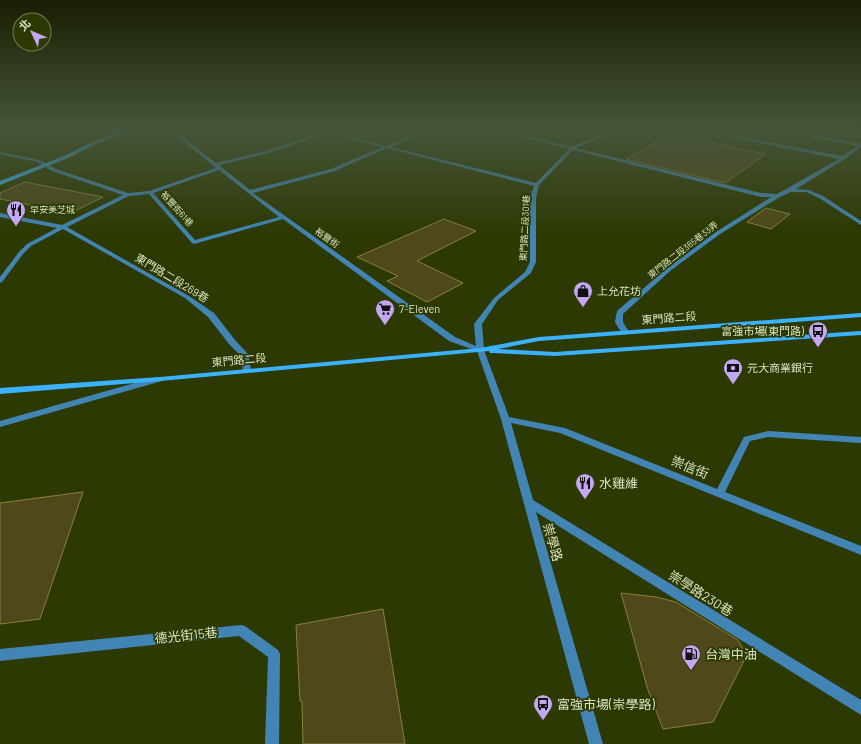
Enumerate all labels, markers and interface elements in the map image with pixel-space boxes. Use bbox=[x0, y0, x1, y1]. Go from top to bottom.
north arrow bbox=[12, 12, 52, 52]
text: 北 bbox=[16, 16, 33, 33]
street label: 裕豐街61巷 bbox=[159, 189, 196, 229]
street label: 東門路二段301巷 bbox=[517, 194, 532, 262]
restaurant icon: 早安美芝城 bbox=[5, 199, 27, 227]
place label: 早安美芝城 bbox=[30, 204, 75, 215]
street label: 東門路二段365巷33弄 bbox=[645, 219, 720, 280]
street label: 裕豐街 bbox=[313, 225, 341, 250]
street label: 東門路二段269巷 bbox=[133, 251, 211, 305]
shop icon: 上允花坊 bbox=[572, 280, 594, 308]
place label: 上允花坊 bbox=[597, 284, 641, 297]
supermarket icon: 7-Eleven bbox=[374, 298, 396, 326]
place label: 7-Eleven bbox=[399, 302, 440, 315]
street label: 東門路二段 bbox=[641, 309, 697, 326]
bus stop icon: 富強市場(東門路) bbox=[807, 320, 829, 348]
place label: 富強市場(東門路) bbox=[721, 324, 804, 337]
street label: 東門路二段 bbox=[211, 351, 267, 368]
bank icon: 元大商業銀行 bbox=[722, 357, 744, 385]
place label: 元大商業銀行 bbox=[747, 361, 813, 374]
street label: 崇信街 bbox=[669, 452, 711, 482]
restaurant icon: 水雞維 bbox=[574, 472, 596, 500]
place label: 水雞維 bbox=[599, 475, 638, 491]
street label: 崇學路 bbox=[540, 521, 566, 563]
street label: 崇學路230巷 bbox=[666, 567, 736, 619]
street label: 德光街15巷 bbox=[154, 624, 218, 646]
fuel station icon: 台灣中油 bbox=[680, 643, 702, 671]
place label: 台灣中油 bbox=[705, 646, 757, 662]
bus stop icon: 富強市場(崇學路) bbox=[532, 693, 554, 721]
place label: 富強市場(崇學路) bbox=[557, 696, 655, 712]

